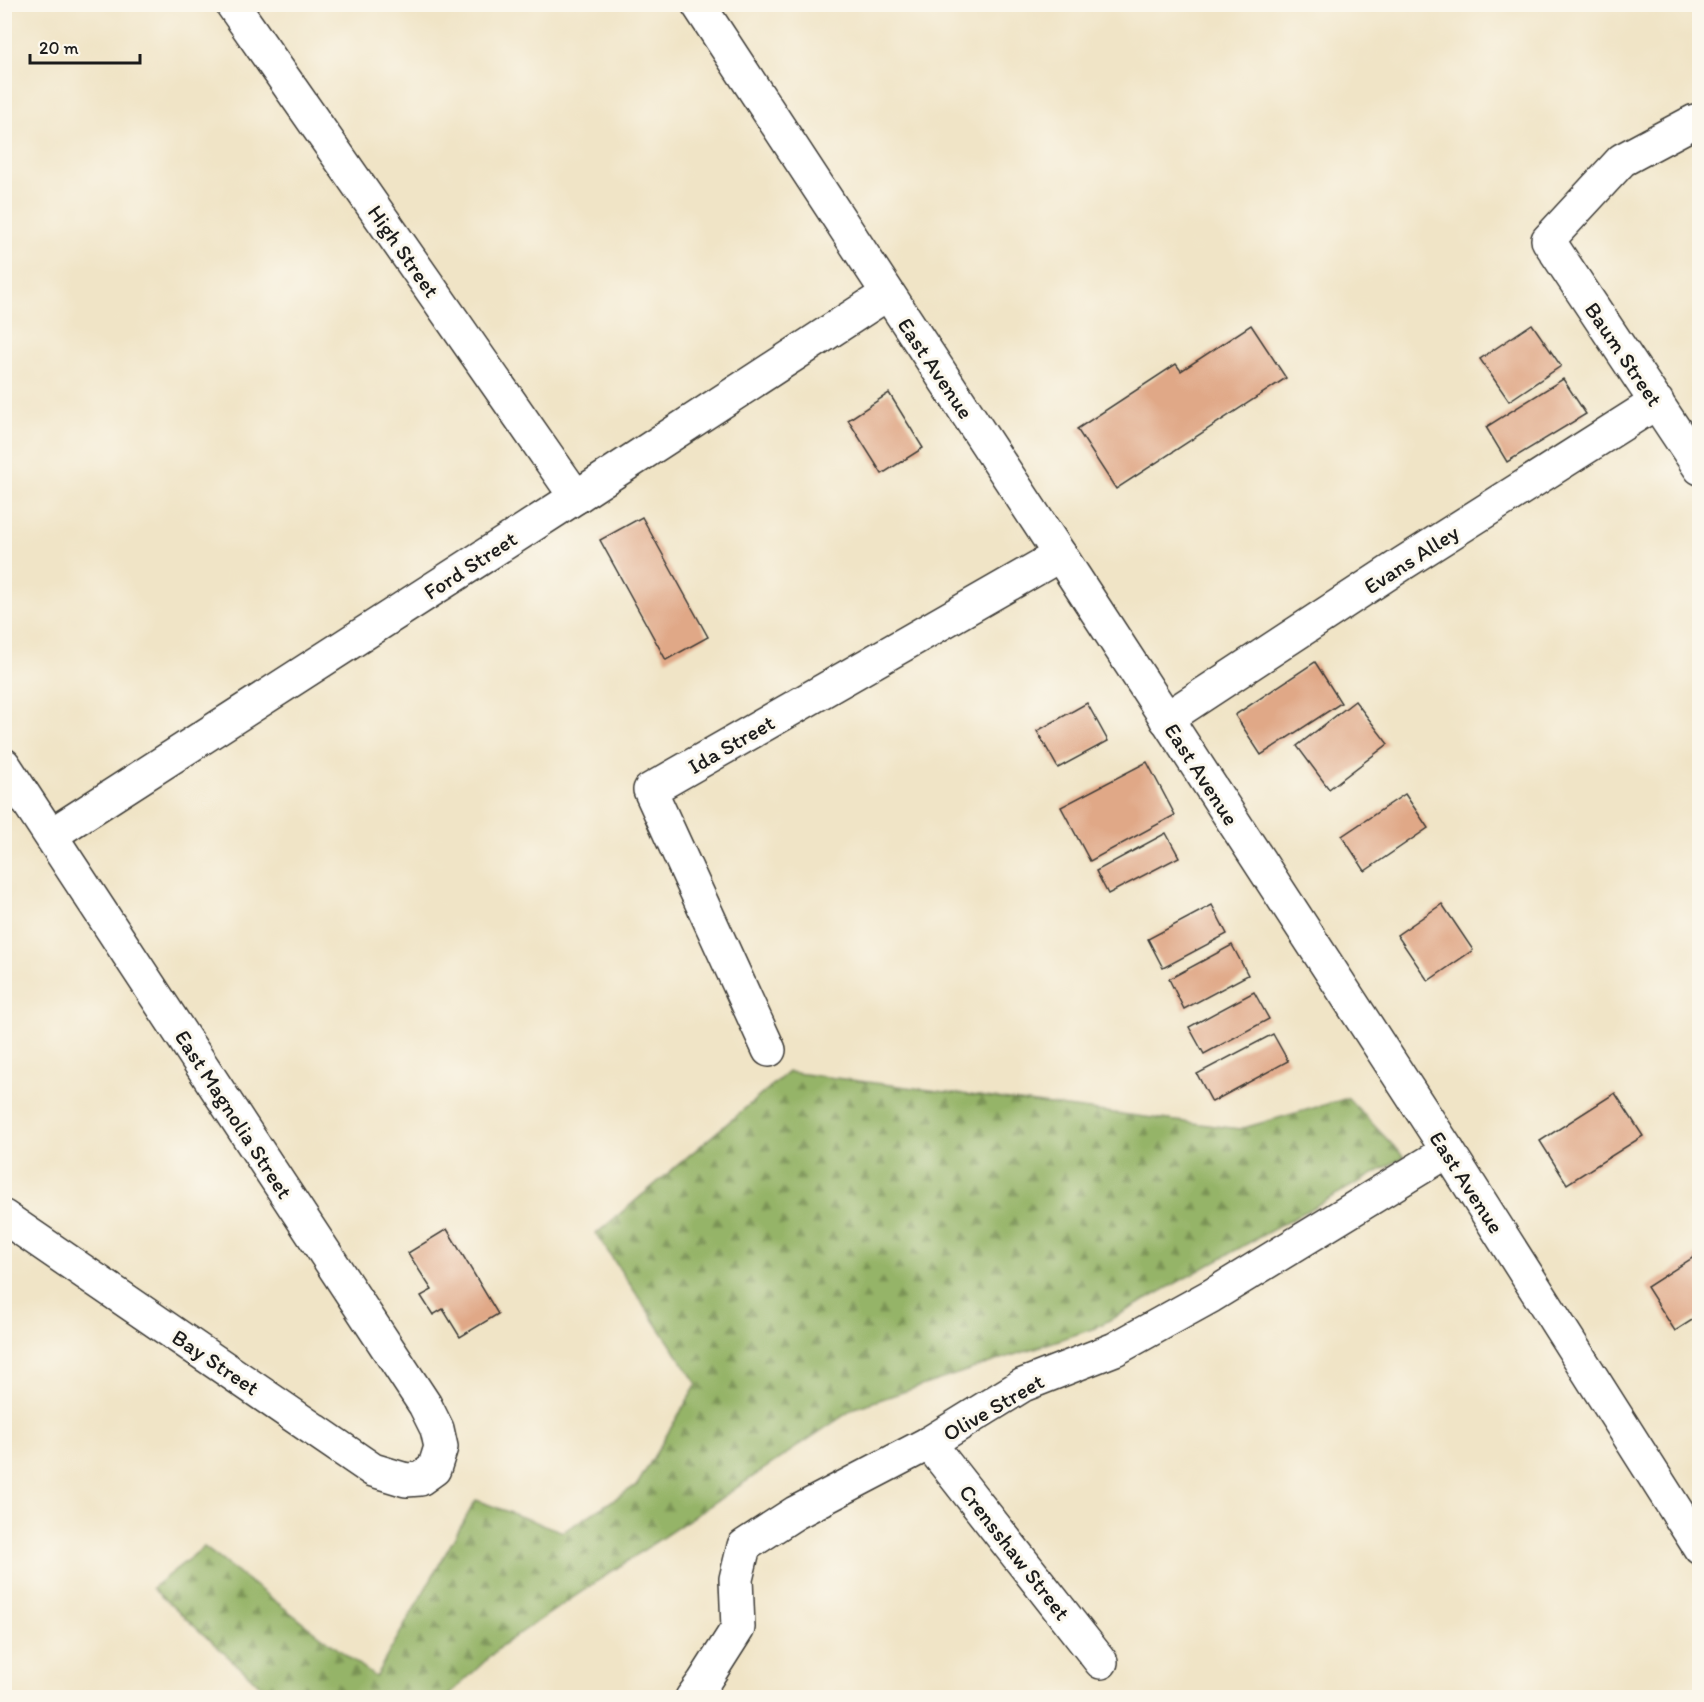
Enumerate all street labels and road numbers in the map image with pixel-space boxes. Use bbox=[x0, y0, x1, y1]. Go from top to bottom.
street label: High Street bbox=[362, 200, 445, 303]
street label: Baum Street bbox=[1579, 297, 1668, 412]
street label: East Avenue bbox=[892, 312, 979, 424]
street label: Evans Alley bbox=[1359, 519, 1464, 600]
street label: Ford Street bbox=[419, 525, 522, 606]
street label: Ida Street bbox=[683, 709, 779, 780]
street label: East Avenue bbox=[1159, 718, 1245, 830]
street label: East Magnolia Street bbox=[169, 1025, 298, 1204]
street label: East Avenue bbox=[1424, 1126, 1510, 1238]
street label: Bay Street bbox=[167, 1323, 264, 1401]
street label: Olive Street bbox=[938, 1368, 1049, 1447]
street label: Crensshaw Street bbox=[953, 1479, 1076, 1626]

